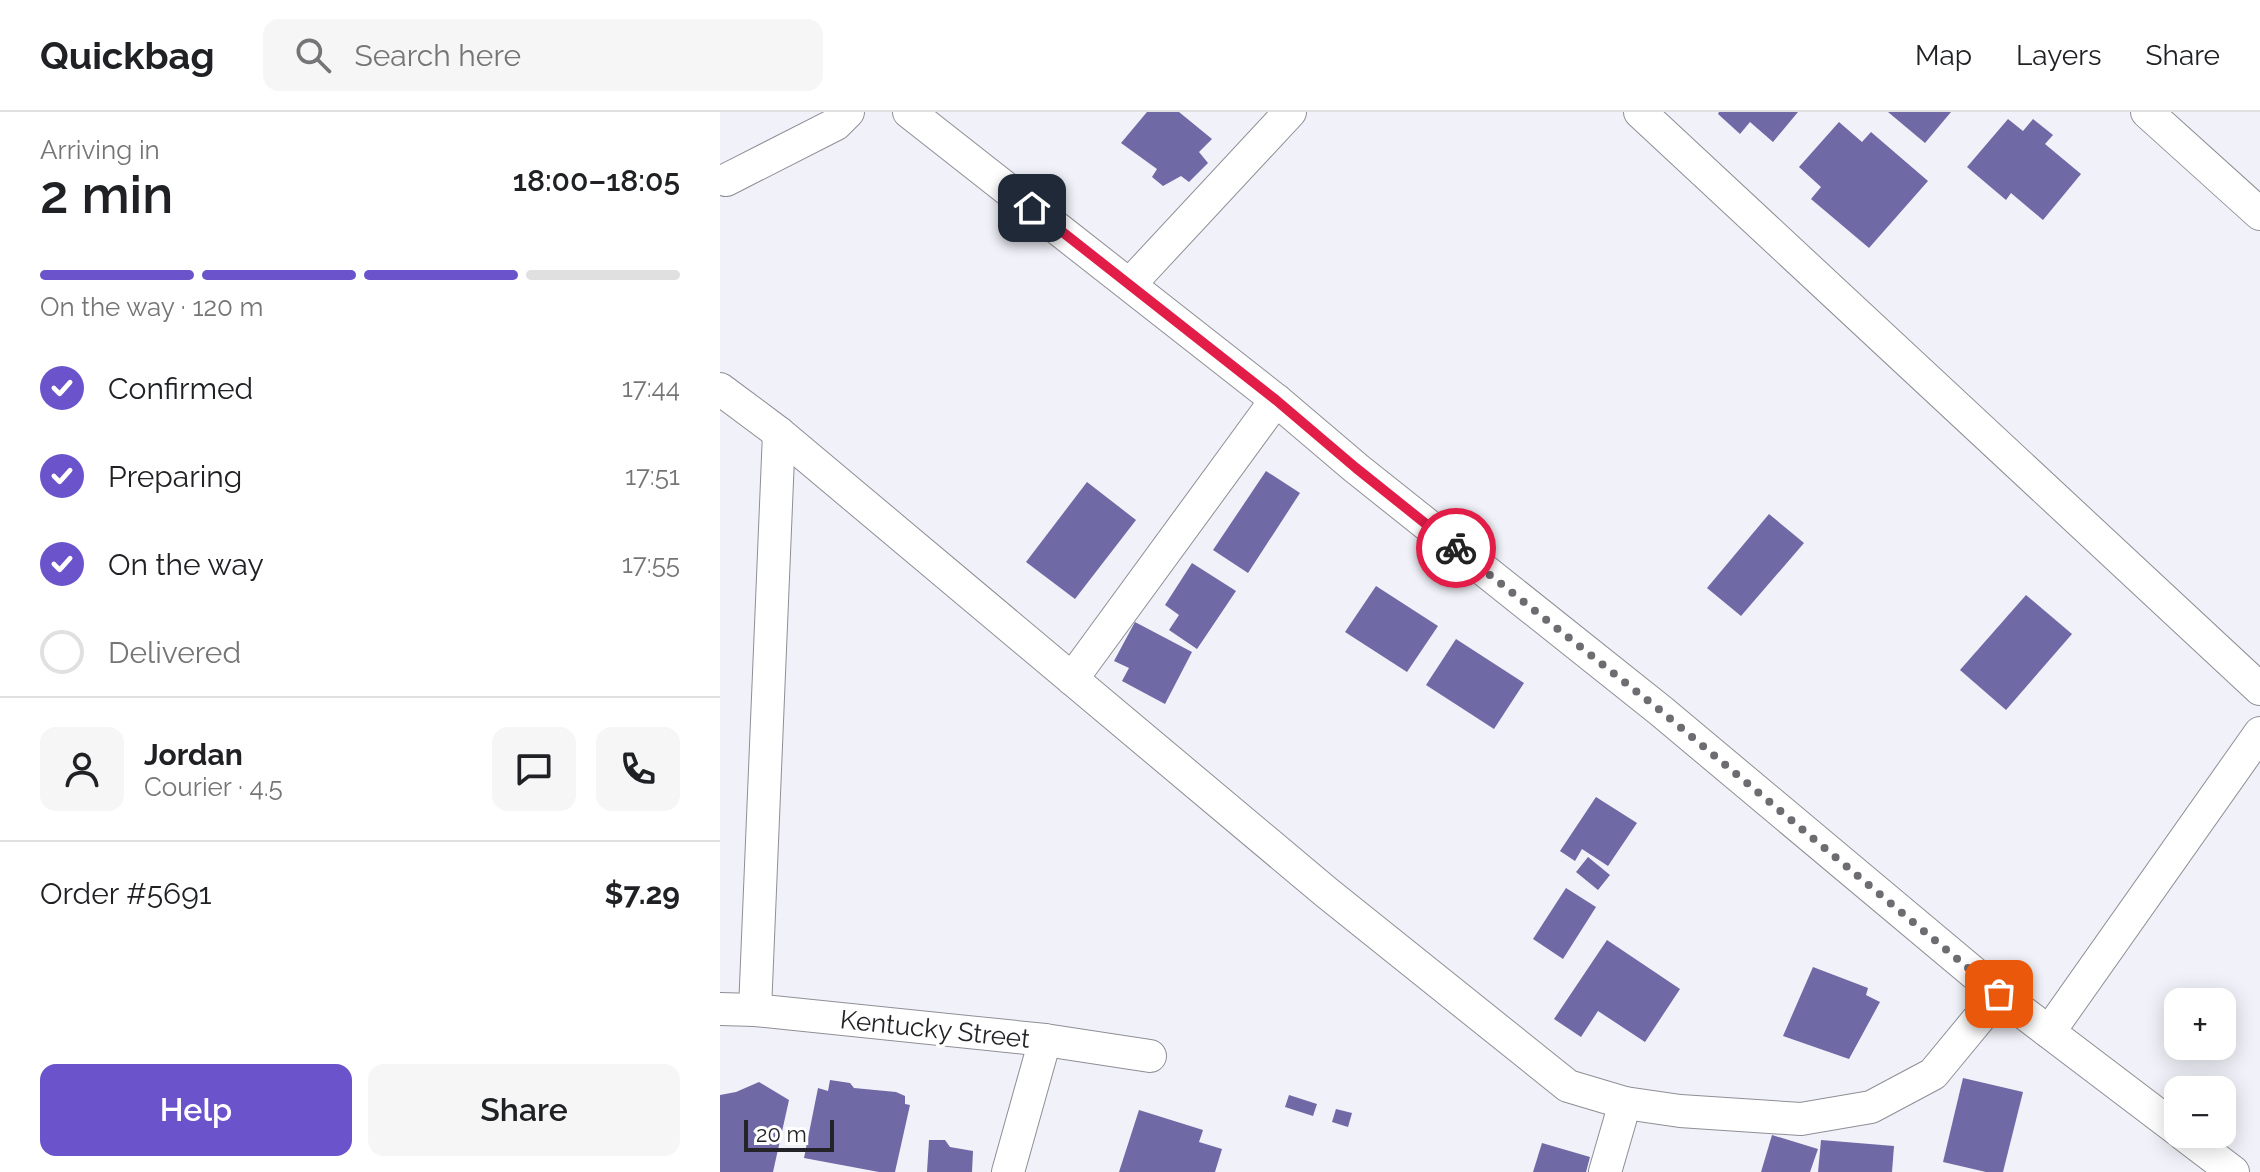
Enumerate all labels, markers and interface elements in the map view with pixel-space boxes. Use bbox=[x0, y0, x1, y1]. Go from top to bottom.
search box bbox=[263, 19, 823, 91]
text: Quickbag bbox=[40, 33, 215, 78]
icon: search bbox=[291, 33, 335, 77]
text: Search here bbox=[355, 38, 521, 73]
text: Map bbox=[1915, 39, 1972, 72]
text: Layers bbox=[2016, 39, 2102, 72]
text: Share bbox=[2146, 39, 2220, 72]
text: Arriving in bbox=[40, 135, 160, 165]
text: 18:00–18:05 bbox=[513, 163, 680, 198]
text: 2 min bbox=[40, 164, 173, 225]
pin bbox=[998, 174, 1066, 242]
icon: home bbox=[1010, 186, 1054, 230]
text: On the way · 120 m bbox=[40, 292, 264, 322]
icon: check bbox=[40, 366, 84, 410]
text: Confirmed bbox=[108, 371, 253, 406]
text: 17:44 bbox=[622, 373, 680, 403]
icon: check bbox=[40, 454, 84, 498]
text: Preparing bbox=[108, 459, 242, 494]
text: 17:51 bbox=[625, 461, 680, 491]
courier bbox=[1416, 508, 1496, 588]
icon: bike bbox=[1434, 526, 1478, 570]
icon: check bbox=[40, 542, 84, 586]
text: On the way bbox=[108, 547, 264, 582]
text: 17:55 bbox=[622, 549, 680, 579]
text: Delivered bbox=[108, 635, 241, 670]
button: person bbox=[40, 727, 124, 811]
button: chat bbox=[492, 727, 576, 811]
button: phone bbox=[596, 727, 680, 811]
text: Jordan bbox=[144, 737, 243, 772]
text: Courier · 4.5 bbox=[144, 772, 283, 802]
text: Order #5691 bbox=[40, 876, 212, 911]
text: $7.29 bbox=[604, 876, 680, 911]
pin bbox=[1965, 960, 2033, 1028]
icon: bag bbox=[1977, 972, 2021, 1016]
map controls bbox=[2164, 988, 2236, 1148]
button: + bbox=[2164, 988, 2236, 1060]
street label: Kentucky Street bbox=[839, 1004, 1032, 1054]
button: Help bbox=[40, 1064, 352, 1156]
button: Share bbox=[368, 1064, 680, 1156]
button: − bbox=[2164, 1076, 2236, 1148]
scale bar bbox=[744, 1116, 834, 1152]
text: 20 m bbox=[756, 1121, 807, 1147]

